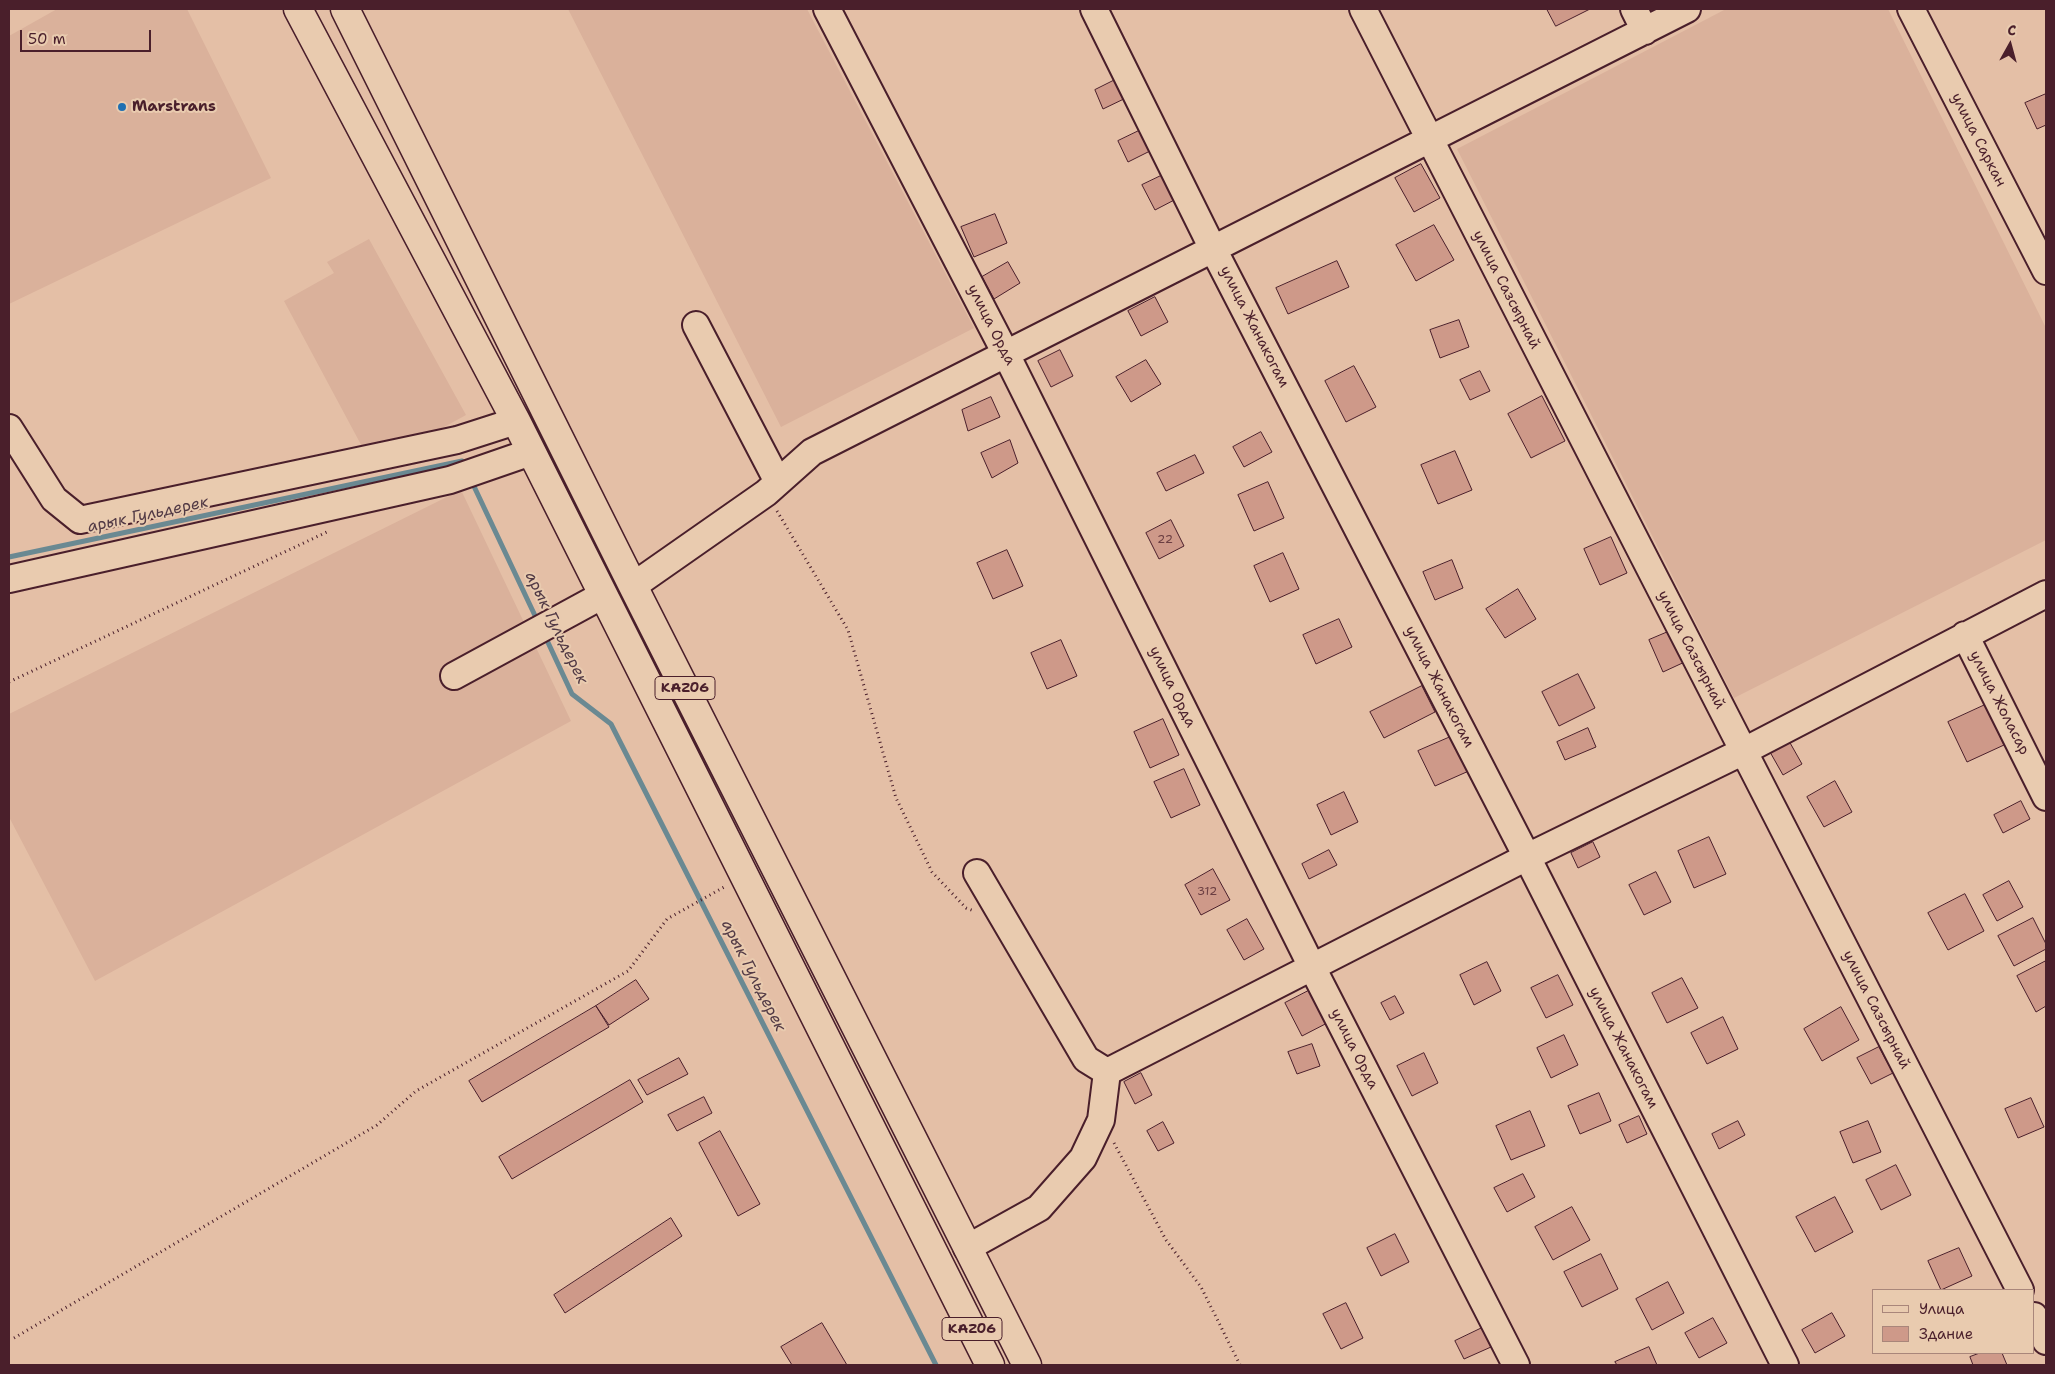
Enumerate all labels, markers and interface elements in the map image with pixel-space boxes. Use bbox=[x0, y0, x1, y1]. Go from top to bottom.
scale bar bbox=[22, 20, 154, 52]
north arrow bbox=[1985, 20, 2035, 70]
text: С bbox=[2006, 21, 2017, 40]
text: 50 m bbox=[28, 29, 66, 49]
street label: улица Саркан bbox=[1947, 90, 2009, 190]
place label: Marstrans bbox=[132, 98, 216, 116]
marker: Marstrans bbox=[116, 101, 128, 113]
street label: улица Сазсырнай bbox=[1468, 228, 1544, 352]
street label: улица Жанакогам bbox=[1216, 263, 1292, 391]
street label: улица Орда bbox=[963, 282, 1019, 368]
water label: арык Гульдерек bbox=[86, 493, 210, 537]
house number: 22 bbox=[1157, 533, 1173, 547]
water label: арык Гульдерек bbox=[520, 569, 592, 687]
street label: улица Сазсырнай bbox=[1653, 588, 1729, 712]
street label: улица Жанакогам bbox=[1401, 623, 1477, 751]
street label: улица Орда bbox=[1145, 643, 1199, 731]
street label: улица Жоласар bbox=[1965, 648, 2033, 758]
road number: KАZ06 bbox=[655, 676, 715, 700]
house number: 312 bbox=[1197, 885, 1217, 899]
water label: арык Гульдерек bbox=[717, 917, 789, 1035]
street label: улица Сазсырнай bbox=[1838, 948, 1914, 1072]
street label: улица Жанакогам bbox=[1585, 984, 1661, 1112]
street label: улица Орда bbox=[1326, 1006, 1382, 1092]
legend bbox=[1872, 1289, 2035, 1354]
text: Улица bbox=[1919, 1299, 1964, 1319]
road number: KАZ06 bbox=[942, 1318, 1002, 1340]
text: Здание bbox=[1919, 1324, 1973, 1344]

